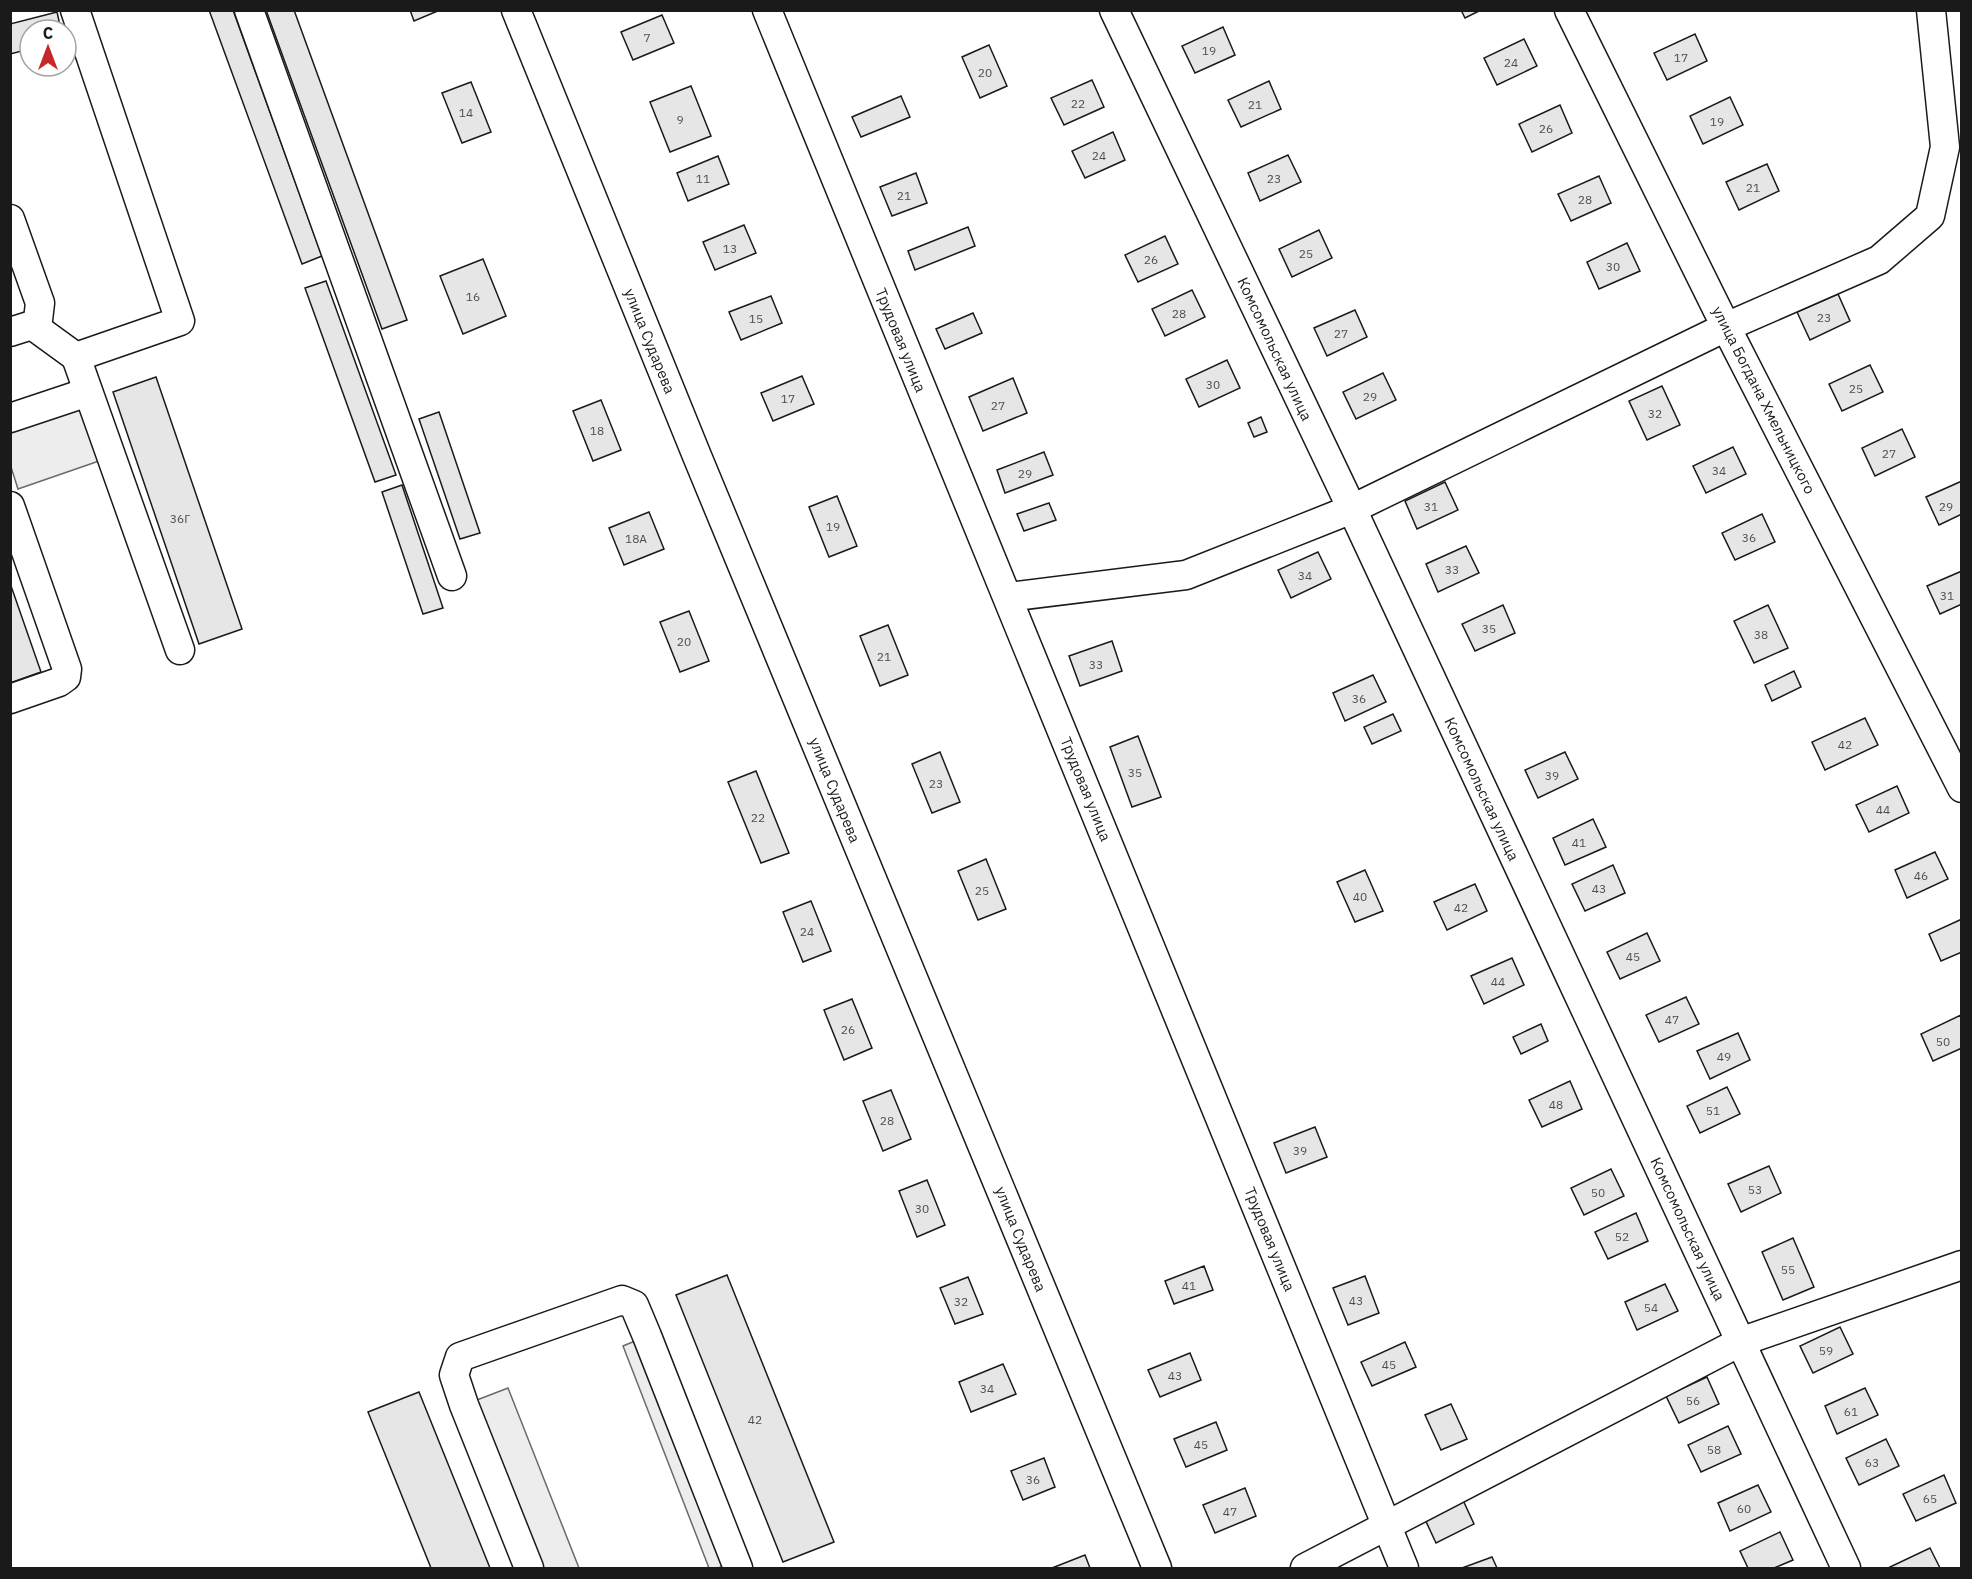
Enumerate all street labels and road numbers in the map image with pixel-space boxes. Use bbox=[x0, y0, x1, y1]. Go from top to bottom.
street label: Комсомольская улица bbox=[1233, 274, 1317, 424]
street label: Трудовая улица bbox=[871, 285, 931, 395]
street label: улица Сударева bbox=[620, 286, 680, 396]
street label: улица Богдана Хмельницкого bbox=[1708, 303, 1820, 497]
street label: Комсомольская улица bbox=[1440, 714, 1524, 864]
street label: Трудовая улица bbox=[1056, 734, 1116, 844]
street label: улица Сударева bbox=[805, 735, 865, 845]
street label: Комсомольская улица bbox=[1646, 1154, 1730, 1304]
street label: улица Сударева bbox=[991, 1184, 1051, 1294]
street label: Трудовая улица bbox=[1240, 1184, 1300, 1294]

